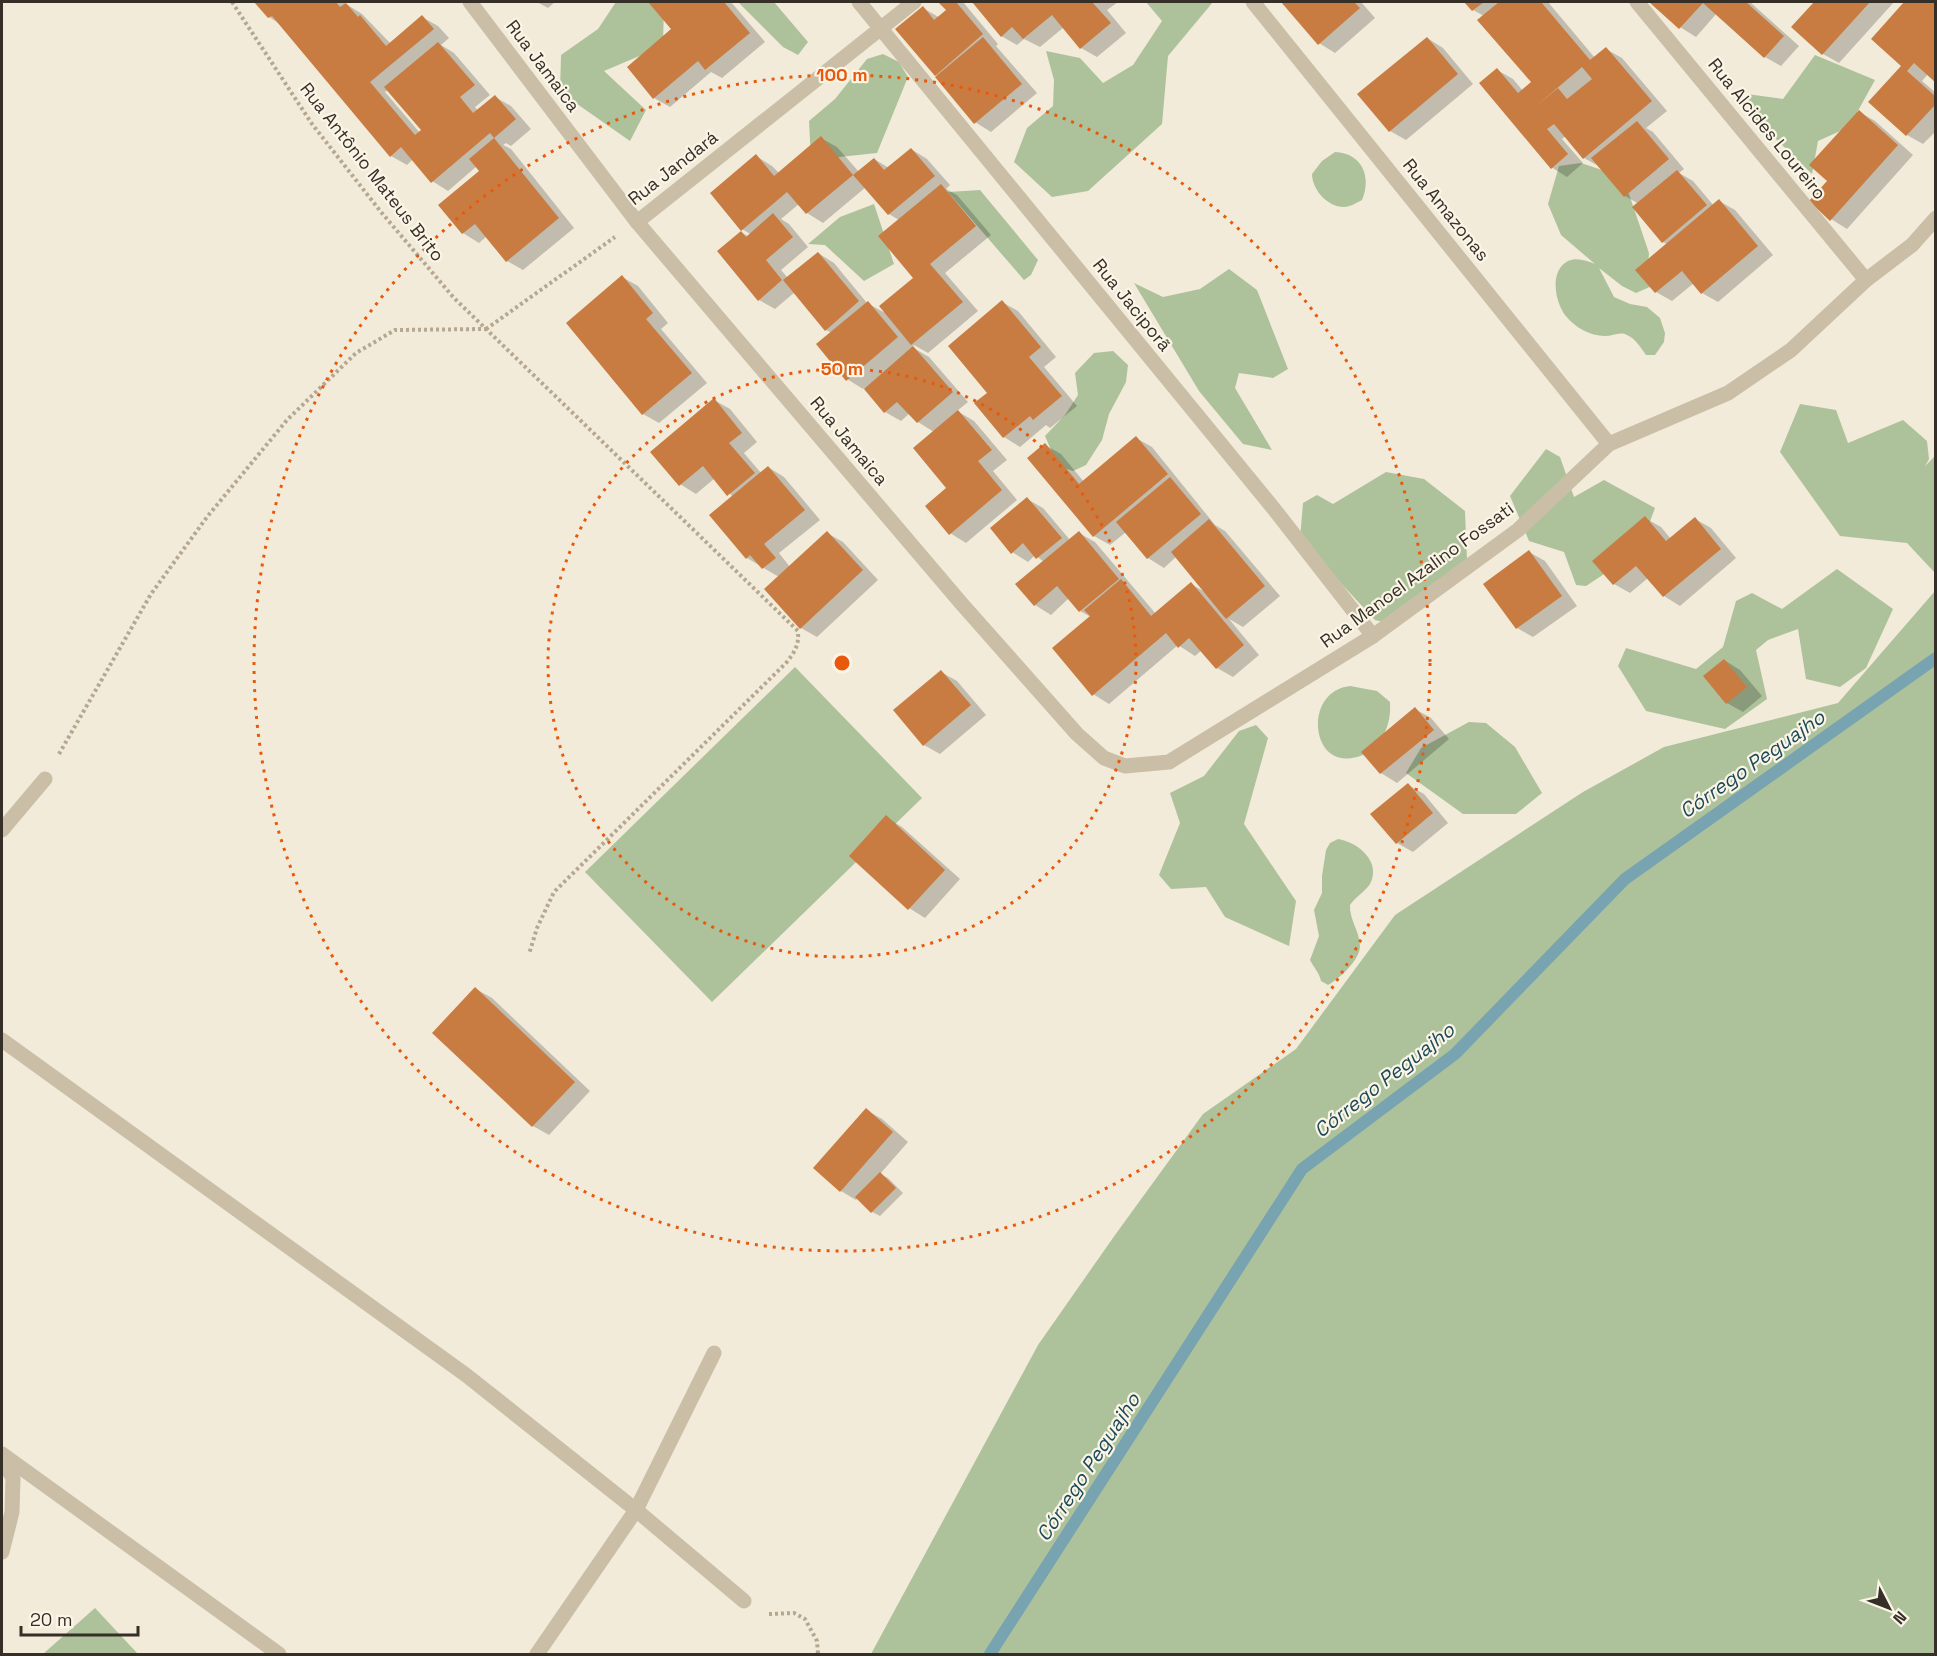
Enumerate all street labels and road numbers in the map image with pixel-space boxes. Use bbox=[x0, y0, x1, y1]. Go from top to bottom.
street label: Rua Jamaica bbox=[501, 15, 585, 116]
street label: Rua Alcides Loureiro bbox=[1703, 53, 1832, 204]
street label: Rua Antônio Mateus Brito bbox=[295, 78, 449, 266]
street label: Rua Jandará bbox=[623, 125, 722, 210]
street label: Rua Amazonas bbox=[1398, 154, 1495, 266]
street label: Rua Jaciporã bbox=[1088, 254, 1177, 356]
street label: Rua Jamaica bbox=[805, 391, 893, 490]
street label: Rua Manoel Azalino Fossati bbox=[1315, 497, 1518, 653]

